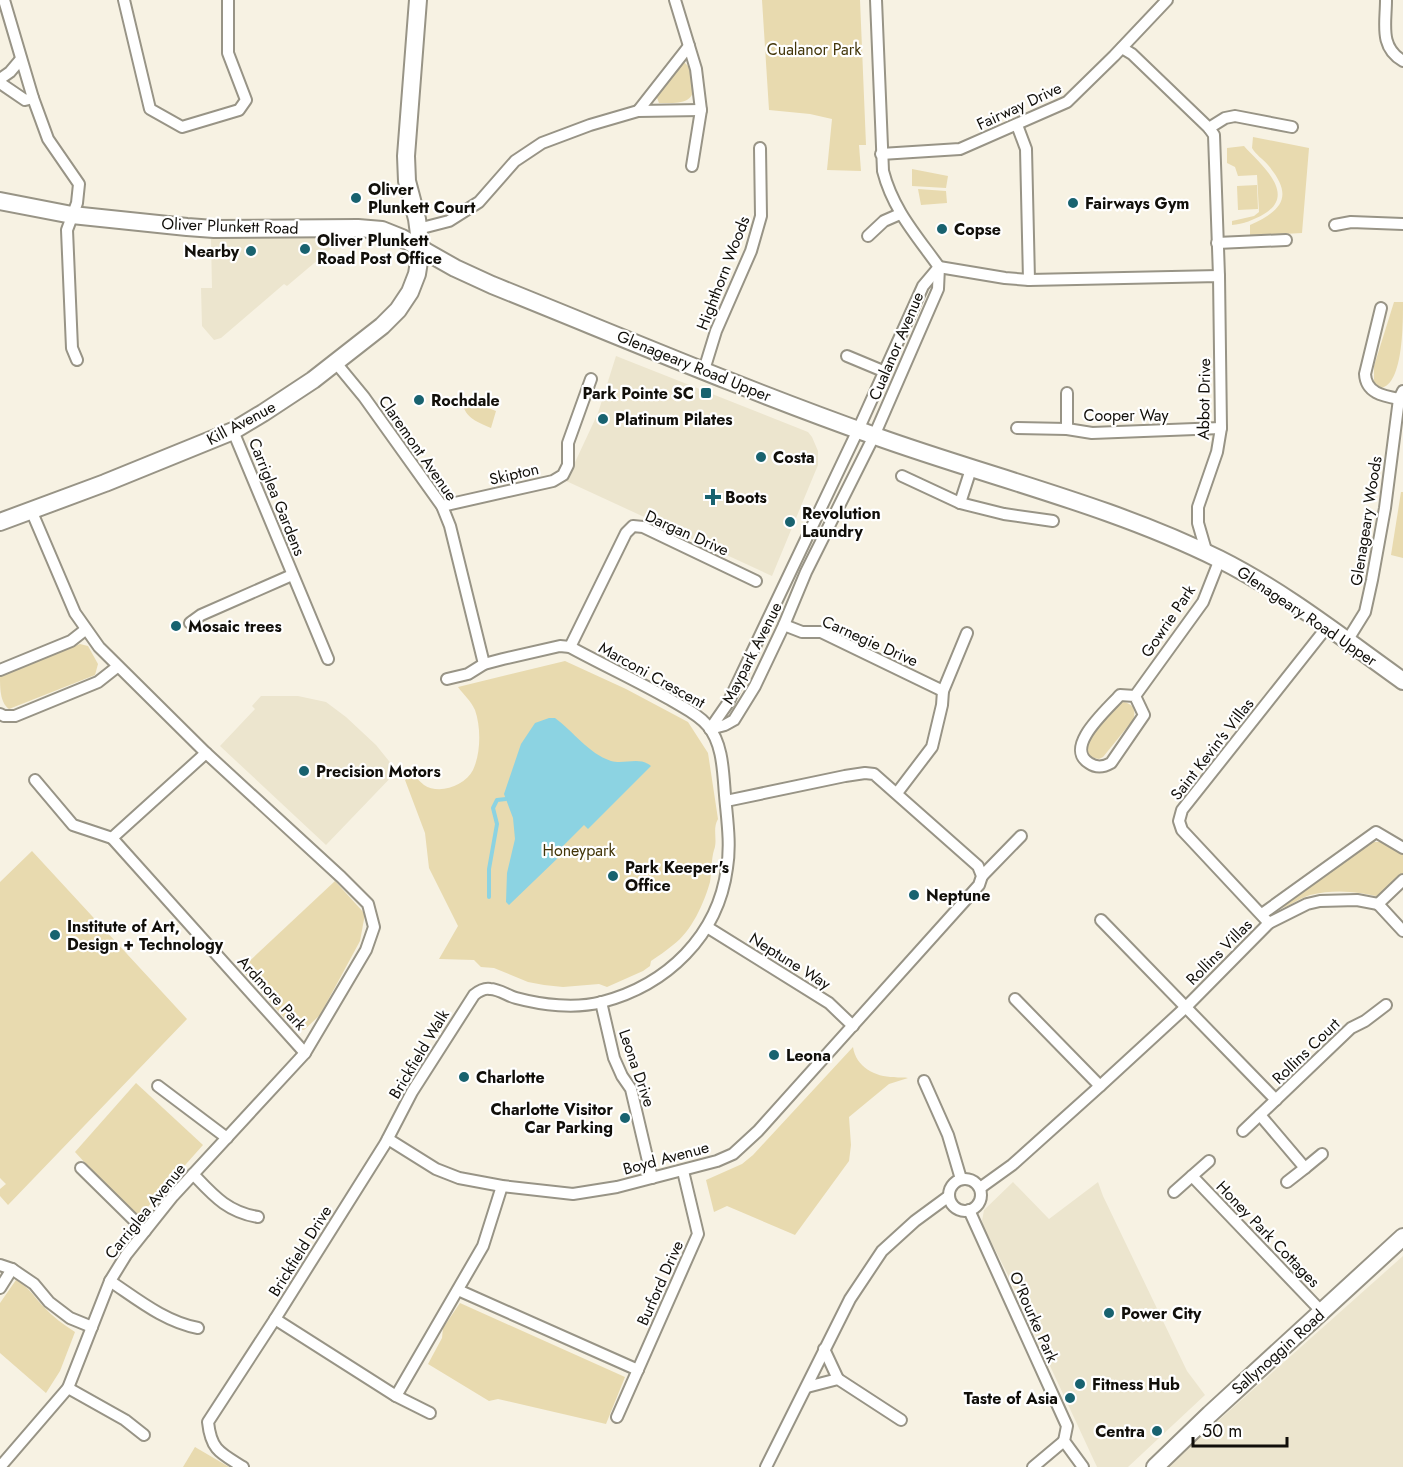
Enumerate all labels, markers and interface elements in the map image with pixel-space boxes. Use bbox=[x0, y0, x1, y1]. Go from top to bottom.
park label: Cualanor Park bbox=[767, 38, 862, 61]
street label: Fairway Drive bbox=[973, 76, 1065, 136]
place label: Oliver Plunkett Court bbox=[368, 178, 476, 219]
marker: Oliver Plunkett Court bbox=[349, 191, 363, 205]
place label: Fairways Gym bbox=[1085, 192, 1189, 215]
marker: Fairways Gym bbox=[1066, 196, 1080, 210]
street label: Oliver Plunkett Road bbox=[161, 212, 299, 240]
street label: Highthorn Woods bbox=[691, 213, 755, 333]
place label: Copse bbox=[954, 218, 1001, 241]
marker: Copse bbox=[935, 222, 949, 236]
place label: Oliver Plunkett Road Post Office bbox=[317, 229, 442, 270]
place label: Nearby bbox=[184, 240, 240, 263]
marker: Oliver Plunkett Road Post Office bbox=[298, 242, 312, 256]
marker: Nearby bbox=[244, 244, 258, 258]
street label: Cualanor Avenue bbox=[863, 288, 929, 404]
street label: Glenageary Road Upper bbox=[613, 325, 775, 408]
street label: Abbot Drive bbox=[1192, 358, 1216, 440]
place label: Park Pointe SC bbox=[582, 382, 694, 405]
marker: Park Pointe SC bbox=[699, 386, 713, 400]
place label: Rochdale bbox=[431, 389, 500, 412]
street label: Claremont Avenue bbox=[373, 391, 463, 505]
marker: Rochdale bbox=[412, 393, 426, 407]
street label: Kill Avenue bbox=[202, 395, 280, 451]
street label: Cooper Way bbox=[1084, 404, 1169, 427]
place label: Platinum Pilates bbox=[615, 408, 733, 431]
marker: Platinum Pilates bbox=[596, 412, 610, 426]
street label: Carriglea Gardens bbox=[243, 435, 311, 559]
place label: Costa bbox=[773, 446, 815, 469]
marker: Costa bbox=[754, 450, 768, 464]
street label: Glenageary Woods bbox=[1344, 455, 1388, 587]
street label: Skipton bbox=[487, 457, 541, 491]
place label: Boots bbox=[725, 486, 767, 509]
marker: Boots bbox=[706, 490, 720, 504]
place label: Revolution Laundry bbox=[802, 502, 881, 543]
street label: Dargan Drive bbox=[641, 504, 733, 562]
marker: Revolution Laundry bbox=[783, 515, 797, 529]
street label: Glenageary Road Upper bbox=[1232, 560, 1382, 672]
street label: Gowrie Park bbox=[1135, 579, 1201, 662]
street label: Maypark Avenue bbox=[716, 598, 788, 708]
street label: Carnegie Drive bbox=[818, 610, 922, 672]
place label: Mosaic trees bbox=[188, 615, 282, 638]
marker: Mosaic trees bbox=[169, 619, 183, 633]
street label: Marconi Crescent bbox=[595, 636, 710, 714]
street label: Saint Kevin's Villas bbox=[1165, 693, 1259, 805]
place label: Precision Motors bbox=[316, 760, 441, 783]
marker: Precision Motors bbox=[297, 764, 311, 778]
park label: Honeypark bbox=[543, 839, 616, 862]
place label: Park Keeper's Office bbox=[625, 856, 729, 897]
marker: Park Keeper's Office bbox=[606, 869, 620, 883]
place label: Neptune bbox=[926, 884, 990, 907]
marker: Neptune bbox=[907, 888, 921, 902]
street label: Rollins Villas bbox=[1181, 914, 1257, 990]
place label: Institute of Art, Design + Technology bbox=[67, 915, 224, 956]
street label: Neptune Way bbox=[745, 927, 836, 996]
marker: Institute of Art, Design + Technology bbox=[48, 928, 62, 942]
street label: Ardmore Park bbox=[232, 951, 312, 1036]
street label: Brickfield Walk bbox=[383, 1004, 455, 1103]
street label: Rollins Court bbox=[1267, 1013, 1345, 1089]
street label: Leona Drive bbox=[613, 1026, 661, 1110]
place label: Leona bbox=[786, 1044, 831, 1067]
marker: Leona bbox=[767, 1048, 781, 1062]
place label: Charlotte bbox=[476, 1066, 545, 1089]
marker: Charlotte bbox=[457, 1070, 471, 1084]
place label: Charlotte Visitor Car Parking bbox=[491, 1098, 613, 1139]
marker: Charlotte Visitor Car Parking bbox=[618, 1111, 632, 1125]
street label: Boyd Avenue bbox=[620, 1135, 712, 1181]
street label: Carriglea Avenue bbox=[99, 1158, 191, 1264]
street label: Honey Park Cottages bbox=[1211, 1175, 1325, 1293]
street label: Brickfield Drive bbox=[263, 1201, 337, 1301]
street label: Burford Drive bbox=[631, 1237, 689, 1329]
street label: O'Rourke Park bbox=[1004, 1268, 1065, 1367]
place label: Power City bbox=[1121, 1302, 1202, 1325]
street label: Sallynoggin Road bbox=[1226, 1304, 1330, 1400]
marker: Power City bbox=[1102, 1306, 1116, 1320]
place label: Fitness Hub bbox=[1092, 1373, 1180, 1396]
marker: Fitness Hub bbox=[1073, 1377, 1087, 1391]
place label: Taste of Asia bbox=[964, 1387, 1058, 1410]
marker: Taste of Asia bbox=[1063, 1391, 1077, 1405]
scale bar bbox=[1193, 1410, 1288, 1448]
text: 50 m bbox=[1202, 1418, 1242, 1444]
place label: Centra bbox=[1095, 1420, 1145, 1443]
marker: Centra bbox=[1150, 1424, 1164, 1438]

